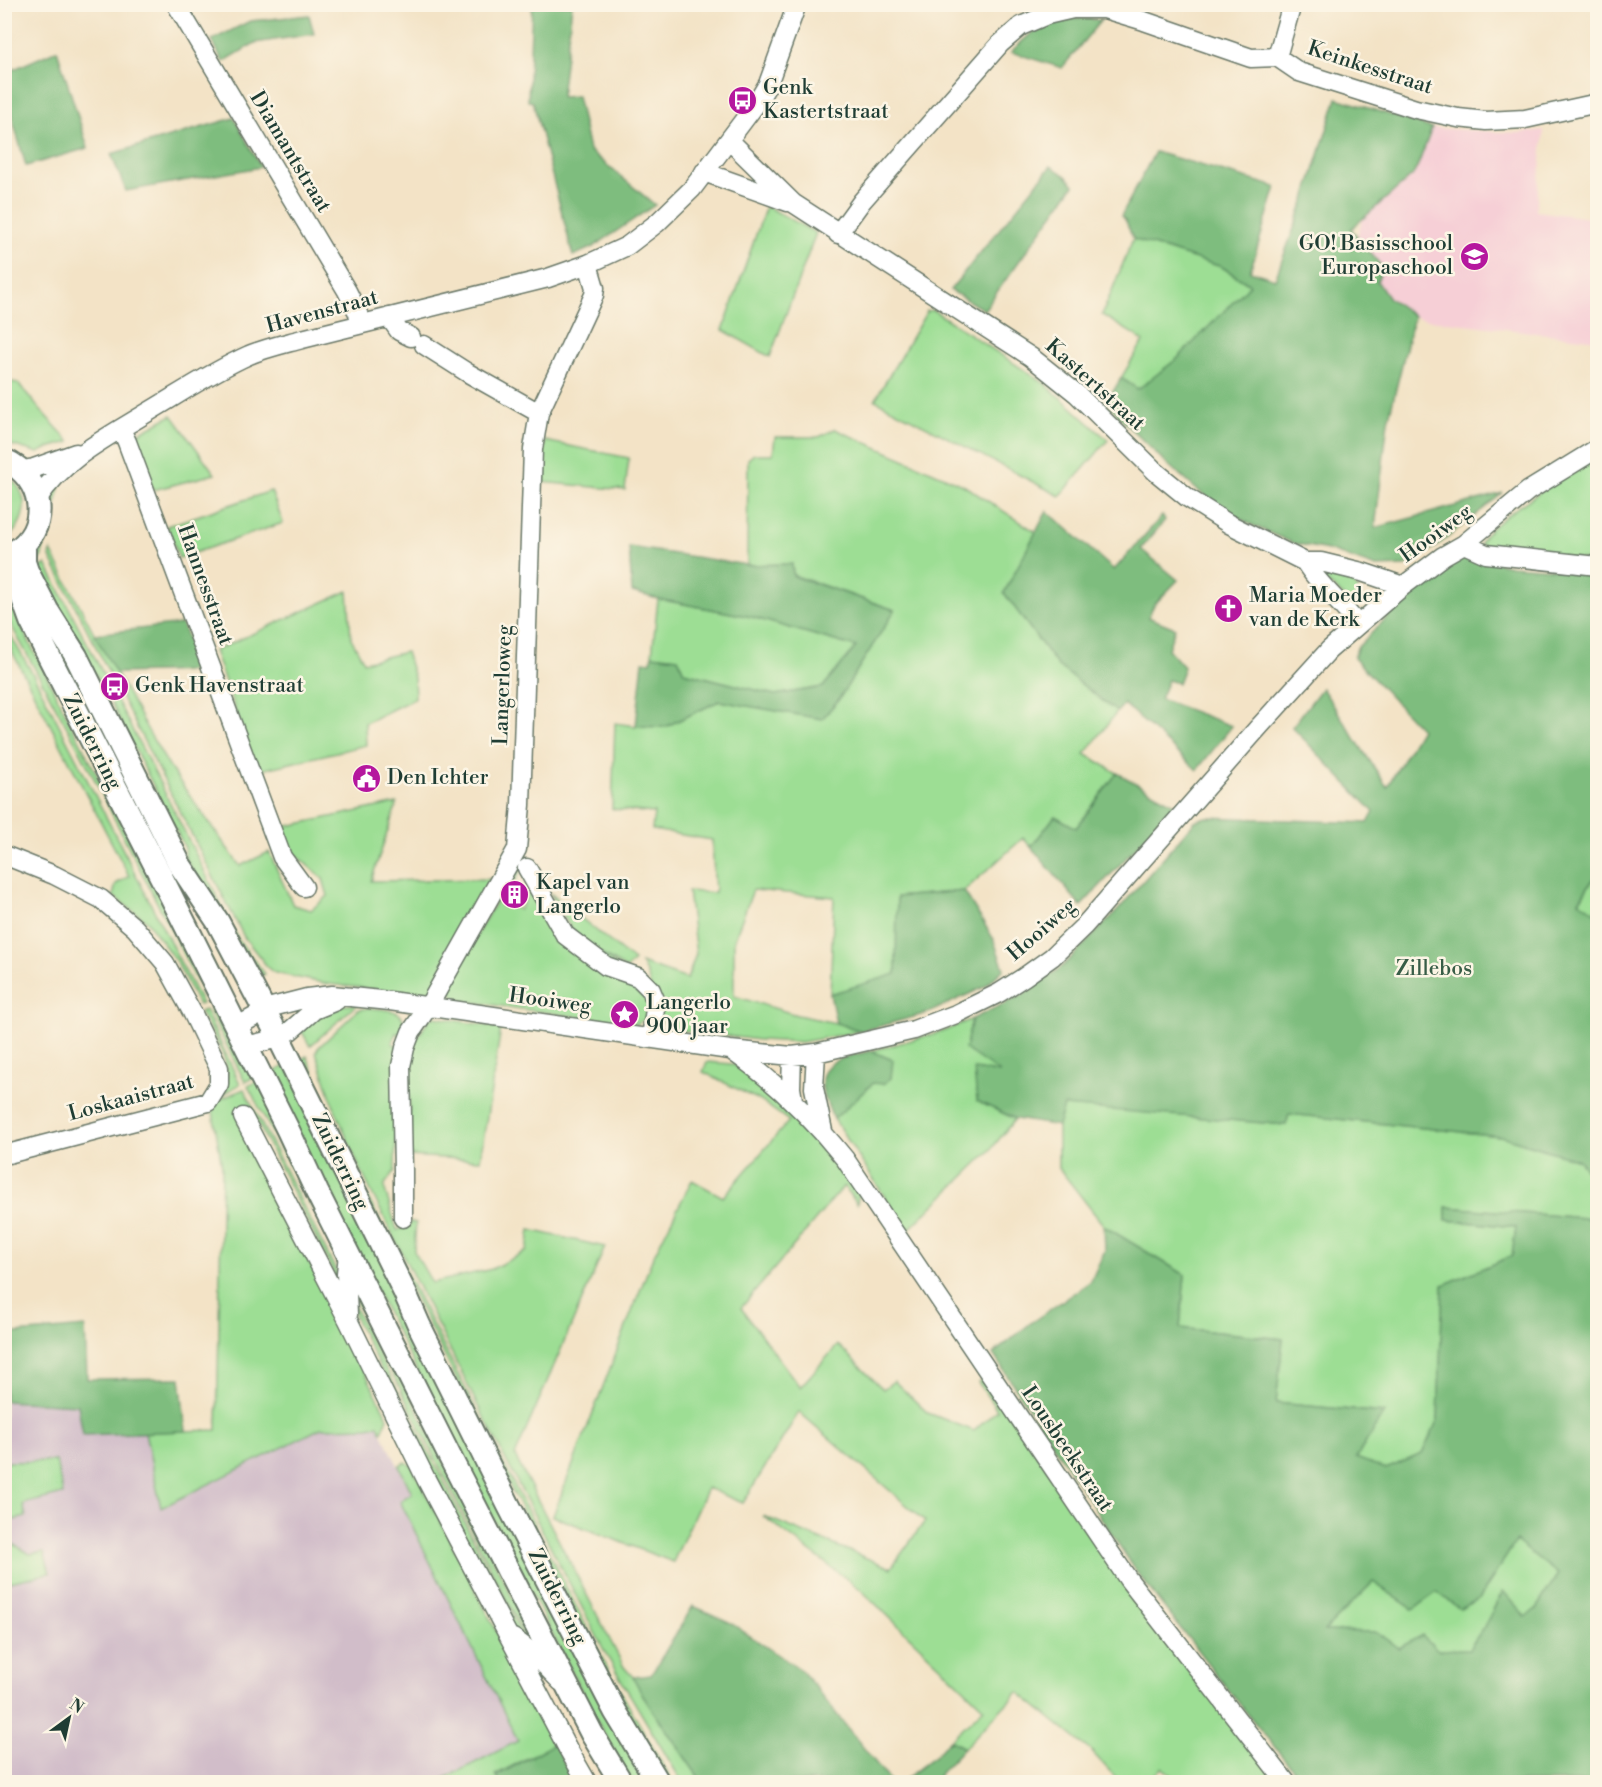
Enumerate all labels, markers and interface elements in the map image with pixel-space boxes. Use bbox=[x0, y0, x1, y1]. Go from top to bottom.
street label: Keinkesstraat bbox=[1304, 35, 1437, 101]
place label: Genk Kastertstraat bbox=[763, 75, 889, 125]
bus stop icon: Genk Kastertstraat bbox=[726, 84, 758, 116]
street label: Diamantstraat bbox=[243, 86, 337, 218]
place label: GO! Basisschool Europaschool bbox=[1299, 231, 1453, 281]
school or university icon: GO! Basisschool Europaschool bbox=[1458, 240, 1490, 272]
street label: Havenstraat bbox=[263, 284, 381, 339]
street label: Kastertstraat bbox=[1040, 333, 1151, 437]
street label: Hooiweg bbox=[1395, 499, 1477, 569]
street label: Hannesstraat bbox=[171, 521, 239, 650]
place label: Maria Moeder van de Kerk bbox=[1248, 583, 1382, 633]
church icon: Maria Moeder van de Kerk bbox=[1212, 592, 1244, 624]
street label: Langerloweg bbox=[488, 624, 518, 746]
bus stop icon: Genk Havenstraat bbox=[98, 670, 130, 702]
place label: Genk Havenstraat bbox=[135, 673, 304, 699]
street label: Zuiderring bbox=[57, 690, 127, 795]
public building icon: Den Ichter bbox=[350, 762, 382, 794]
place label: Den Ichter bbox=[387, 765, 489, 791]
place label: Kapel van Langerlo bbox=[536, 870, 630, 920]
building icon: Kapel van Langerlo bbox=[499, 879, 531, 911]
street label: Hooiweg bbox=[1002, 893, 1082, 967]
park label: Zillebos bbox=[1396, 956, 1472, 982]
street label: Hooiweg bbox=[507, 982, 593, 1020]
place label: Langerlo 900 jaar bbox=[646, 990, 731, 1040]
place icon: Langerlo 900 jaar bbox=[609, 999, 641, 1031]
street label: Loskaaistraat bbox=[65, 1069, 197, 1127]
street label: Zuiderring bbox=[305, 1109, 375, 1215]
street label: Lousbeekstraat bbox=[1015, 1381, 1119, 1517]
street label: Zuiderring bbox=[522, 1545, 592, 1650]
north arrow bbox=[39, 1688, 99, 1748]
text: N bbox=[66, 1694, 88, 1718]

